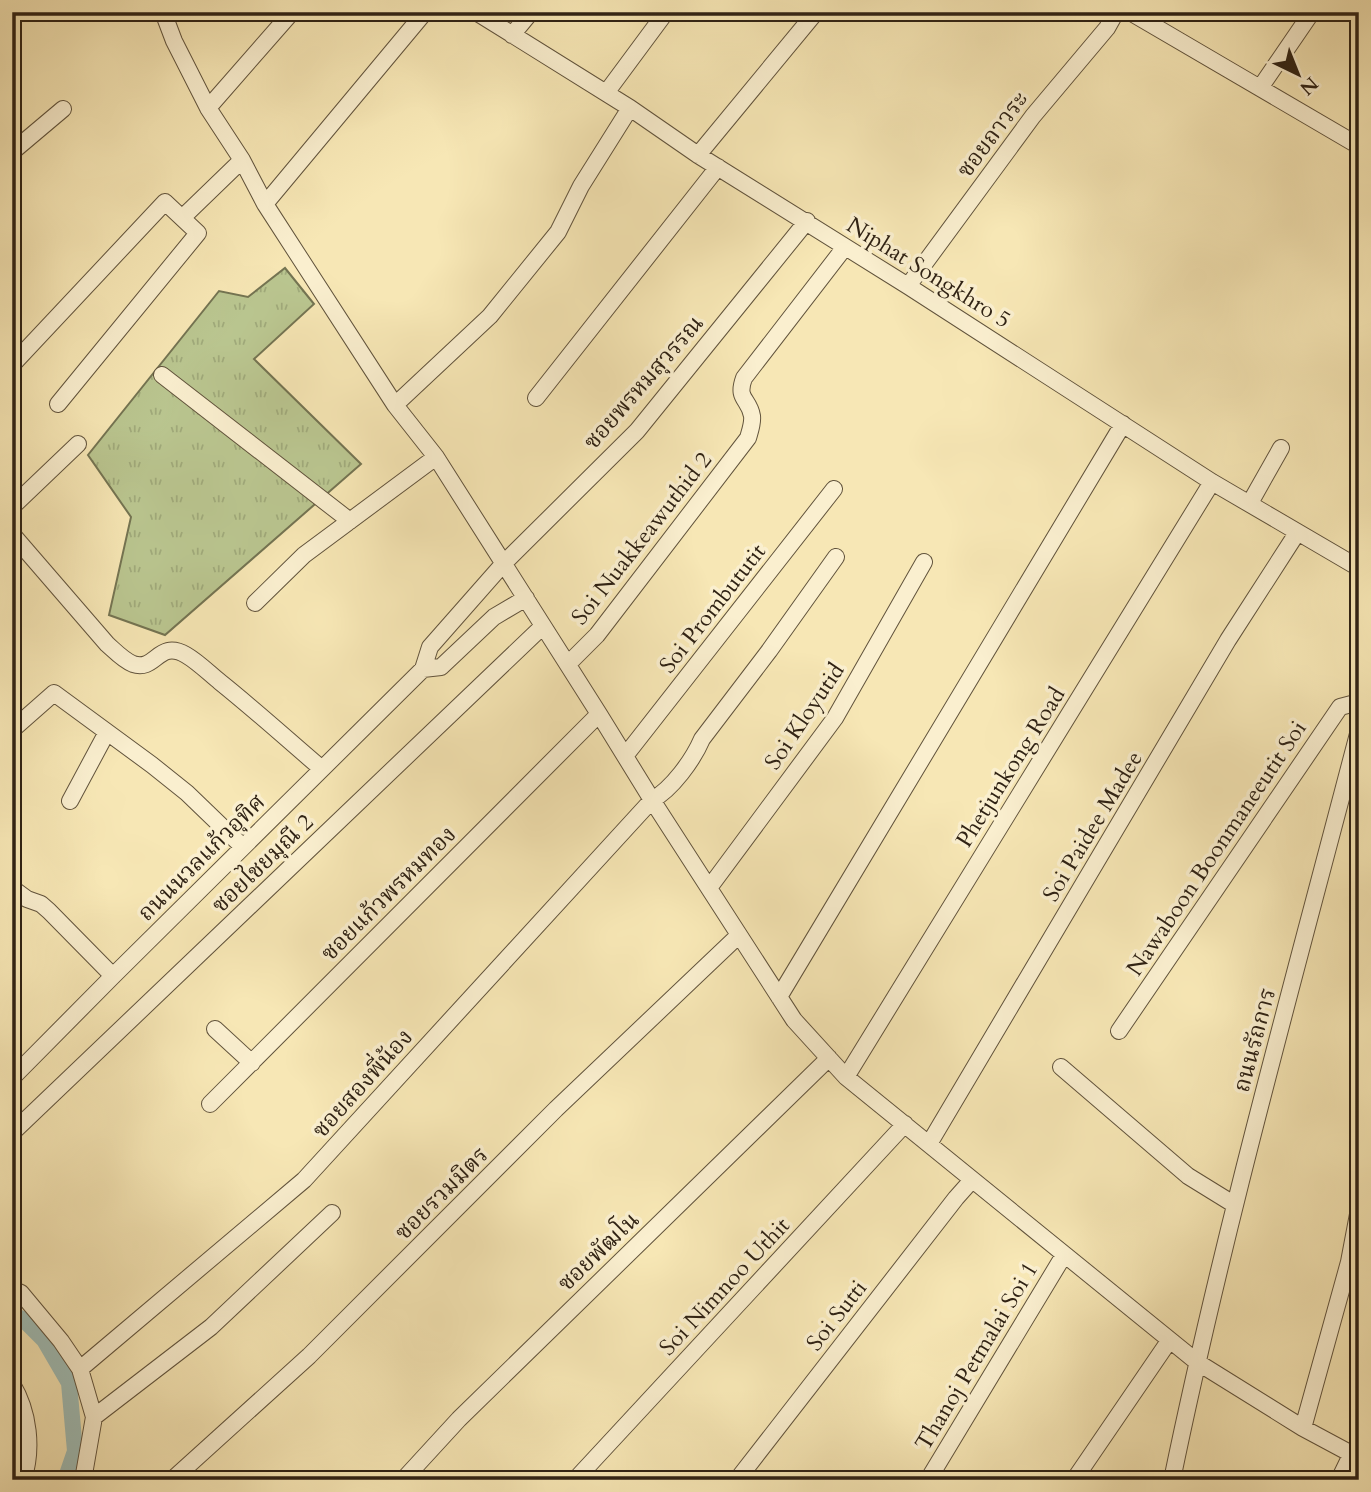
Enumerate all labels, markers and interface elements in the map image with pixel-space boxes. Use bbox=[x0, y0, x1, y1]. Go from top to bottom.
north arrow bbox=[1262, 38, 1332, 108]
text: N bbox=[1294, 71, 1324, 101]
street label: ซอยถาวระ bbox=[950, 85, 1035, 184]
street label: Niphat Songkhro 5 bbox=[841, 209, 1017, 335]
street label: ซอยพรหมสุวรรณ bbox=[576, 309, 710, 456]
street label: Soi Nuakkeawuthid 2 bbox=[564, 445, 719, 631]
street label: Soi Prombututit bbox=[652, 537, 773, 679]
street label: Soi Kloyutid bbox=[757, 656, 852, 776]
street label: Phetjunkong Road bbox=[949, 681, 1073, 853]
street label: Nawaboon Boonmaneeutit Soi bbox=[1119, 715, 1314, 982]
street label: Soi Paidee Madee bbox=[1035, 745, 1150, 907]
street label: ถนนนวลแก้วอุทิศ bbox=[131, 787, 272, 928]
street label: ซอยไชยมุณี 2 bbox=[204, 806, 320, 920]
street label: ซอยแก้วพรหมทอง bbox=[314, 819, 463, 968]
street label: ถนนรัถการ bbox=[1226, 985, 1283, 1096]
street label: ซอยสองพี่น้อง bbox=[304, 1021, 420, 1145]
street label: ซอยรวมมิตร bbox=[388, 1140, 495, 1247]
street label: ซอยพัฒโน bbox=[550, 1204, 646, 1298]
street label: Soi Nimnoo Uthit bbox=[652, 1210, 797, 1362]
street label: Thanoj Petmalai Soi 1 bbox=[908, 1256, 1045, 1456]
street label: Soi Sutti bbox=[799, 1274, 874, 1357]

